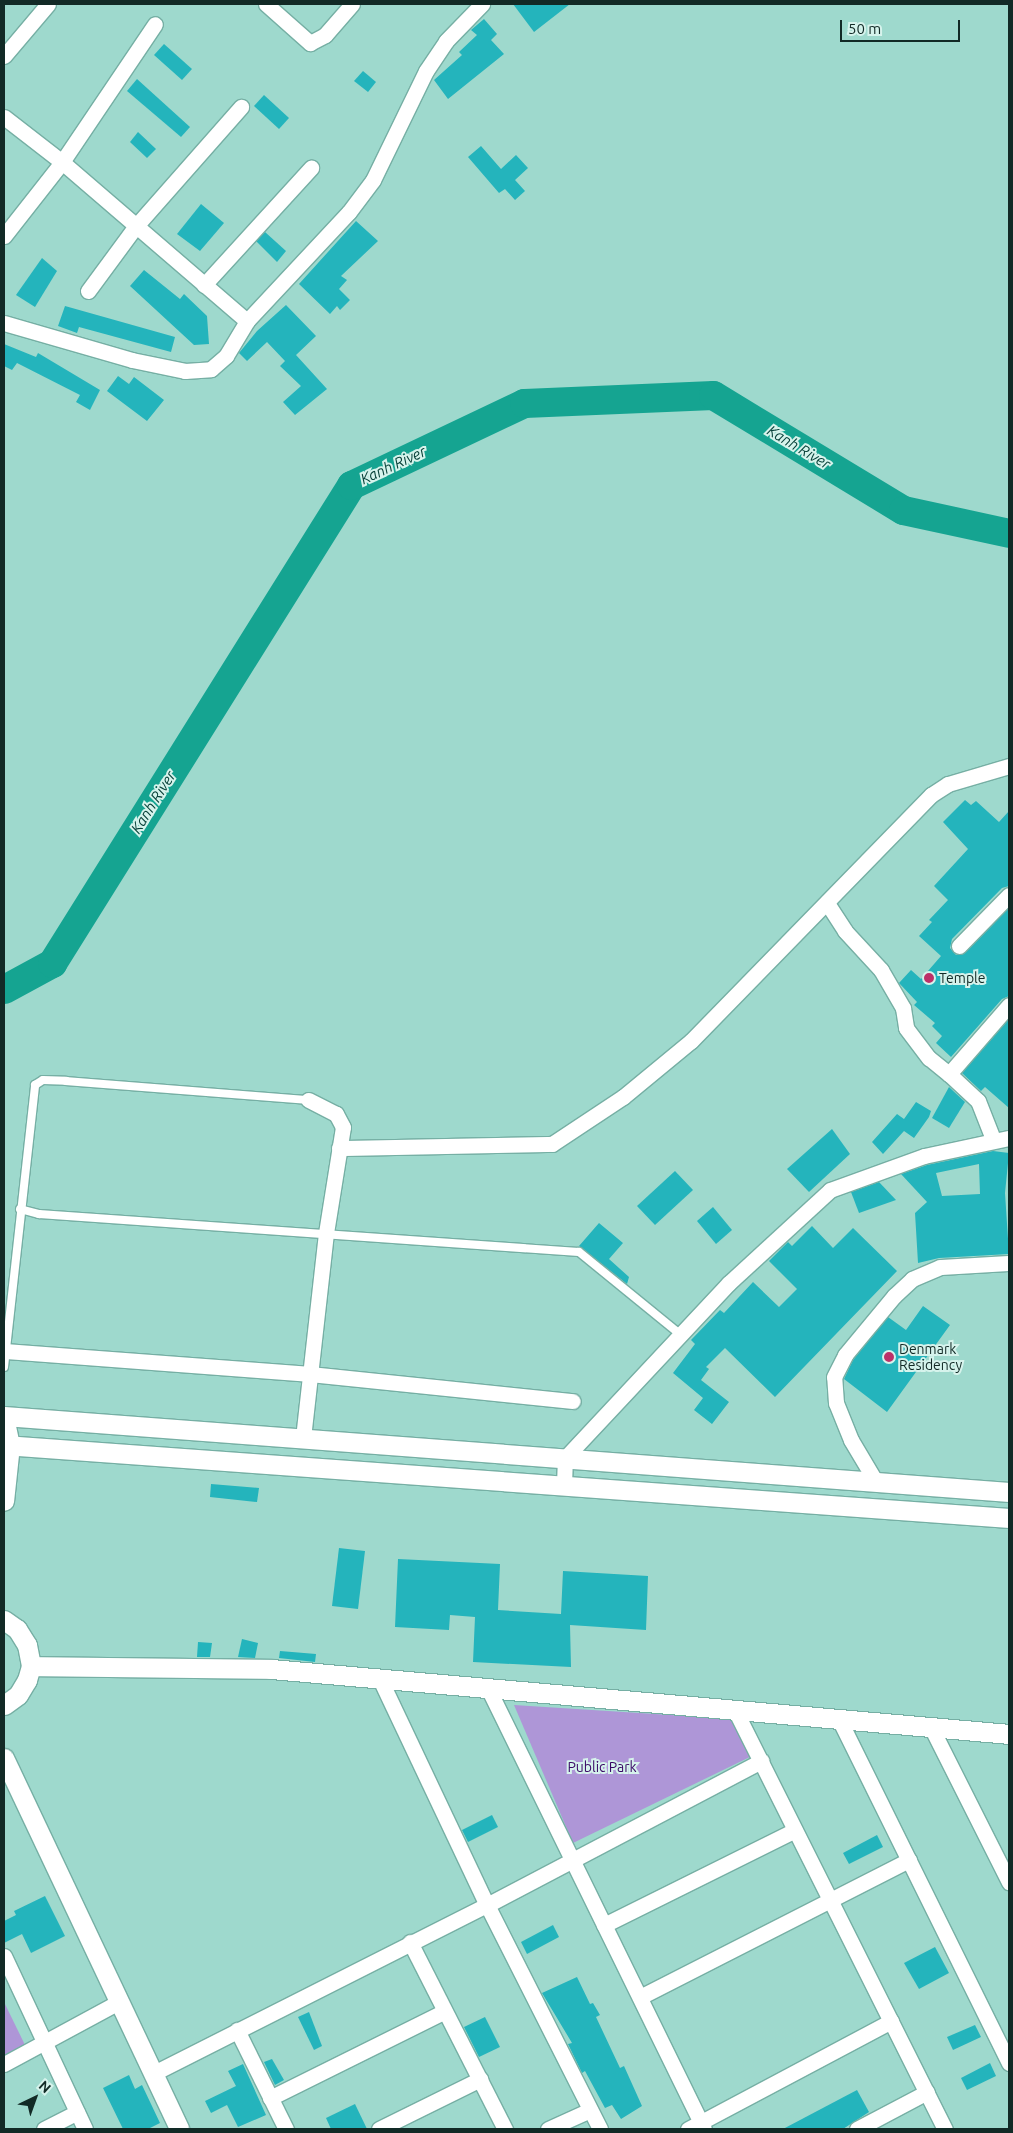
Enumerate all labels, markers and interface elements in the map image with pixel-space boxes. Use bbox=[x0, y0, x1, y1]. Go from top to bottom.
scale bar bbox=[843, 10, 963, 42]
text: 50 m bbox=[848, 20, 881, 37]
water label: Kanh River bbox=[764, 421, 834, 473]
water label: Kanh River bbox=[357, 442, 429, 488]
water label: Kanh River bbox=[127, 767, 179, 837]
place label: Temple bbox=[939, 970, 986, 986]
marker: Temple bbox=[923, 972, 935, 984]
place label: Denmark Residency bbox=[899, 1341, 962, 1374]
marker: Denmark Residency bbox=[883, 1351, 895, 1363]
park label: Public Park bbox=[567, 1759, 637, 1775]
north arrow bbox=[10, 2073, 60, 2123]
text: N bbox=[36, 2077, 54, 2096]

